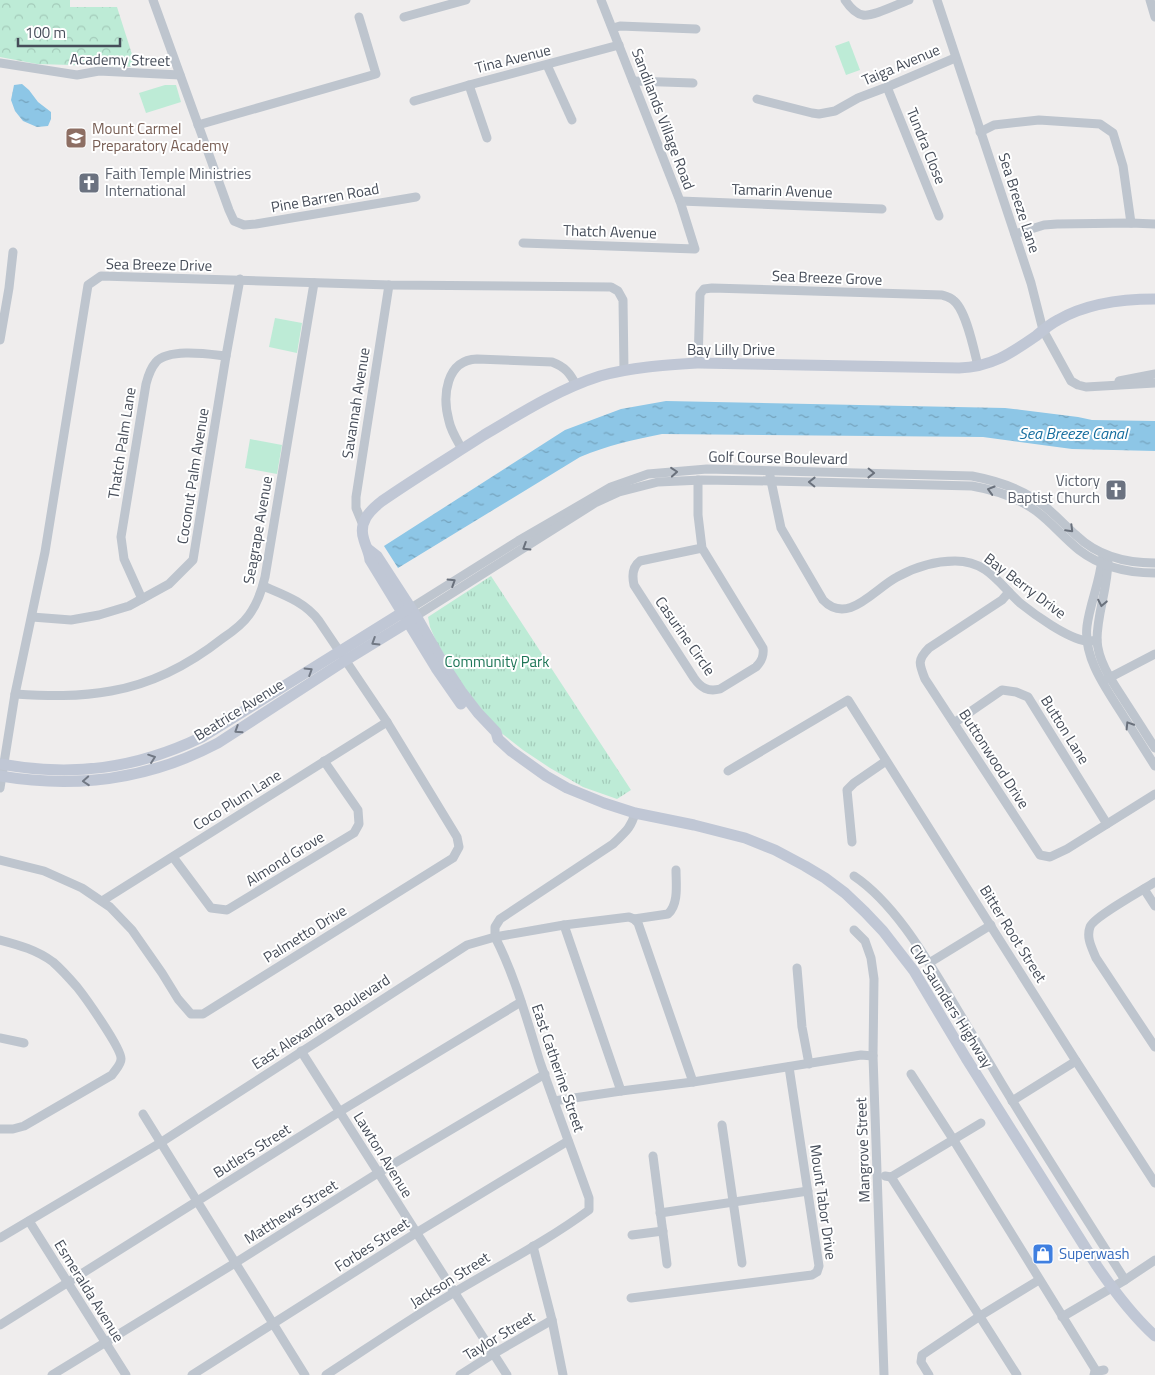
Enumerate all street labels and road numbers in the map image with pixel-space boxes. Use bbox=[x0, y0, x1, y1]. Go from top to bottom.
street label: Tina Avenue bbox=[473, 38, 553, 79]
street label: Taiga Avenue bbox=[858, 38, 943, 91]
street label: Sandilands Village Road bbox=[626, 45, 701, 193]
street label: Academy Street bbox=[70, 47, 171, 72]
street label: Tundra Close bbox=[901, 104, 952, 188]
street label: Sea Breeze Lane bbox=[992, 150, 1046, 256]
street label: Pine Barren Road bbox=[269, 177, 381, 218]
street label: Tamarin Avenue bbox=[731, 177, 833, 204]
street label: Thatch Avenue bbox=[563, 218, 657, 245]
street label: Sea Breeze Drive bbox=[106, 252, 212, 277]
street label: Sea Breeze Grove bbox=[771, 264, 883, 291]
street label: Bay Lilly Drive bbox=[687, 338, 775, 361]
street label: Savannah Avenue bbox=[335, 346, 376, 460]
street label: Thatch Palm Lane bbox=[101, 386, 142, 500]
street label: Coconut Palm Avenue bbox=[170, 406, 215, 546]
street label: Golf Course Boulevard bbox=[708, 445, 848, 470]
street label: Seagrape Avenue bbox=[237, 474, 278, 586]
street label: Bay Berry Drive bbox=[979, 547, 1071, 624]
street label: Casurine Circle bbox=[650, 591, 721, 680]
street label: Beatrice Avenue bbox=[189, 673, 288, 746]
street label: Button Lane bbox=[1035, 691, 1096, 769]
street label: Buttonwood Drive bbox=[953, 704, 1035, 813]
street label: Coco Plum Lane bbox=[188, 763, 285, 836]
street label: Almond Grove bbox=[241, 825, 329, 892]
street label: Bitter Root Street bbox=[974, 880, 1053, 988]
street label: Palmetto Drive bbox=[259, 899, 351, 968]
street label: CW Saunders Highway bbox=[904, 939, 999, 1072]
street label: East Alexandra Boulevard bbox=[247, 968, 395, 1075]
street label: East Catherine Street bbox=[526, 1001, 591, 1136]
street label: Mangrove Street bbox=[849, 1096, 876, 1203]
street label: Lawton Avenue bbox=[348, 1107, 419, 1202]
street label: Butlers Street bbox=[208, 1117, 296, 1184]
street label: Mount Tabor Drive bbox=[804, 1143, 843, 1261]
street label: Matthews Street bbox=[239, 1173, 343, 1250]
street label: Forbes Street bbox=[330, 1211, 414, 1277]
street label: Esmeralda Avenue bbox=[49, 1235, 130, 1347]
street label: Jackson Street bbox=[405, 1245, 495, 1313]
street label: Taylor Street bbox=[459, 1305, 539, 1366]

